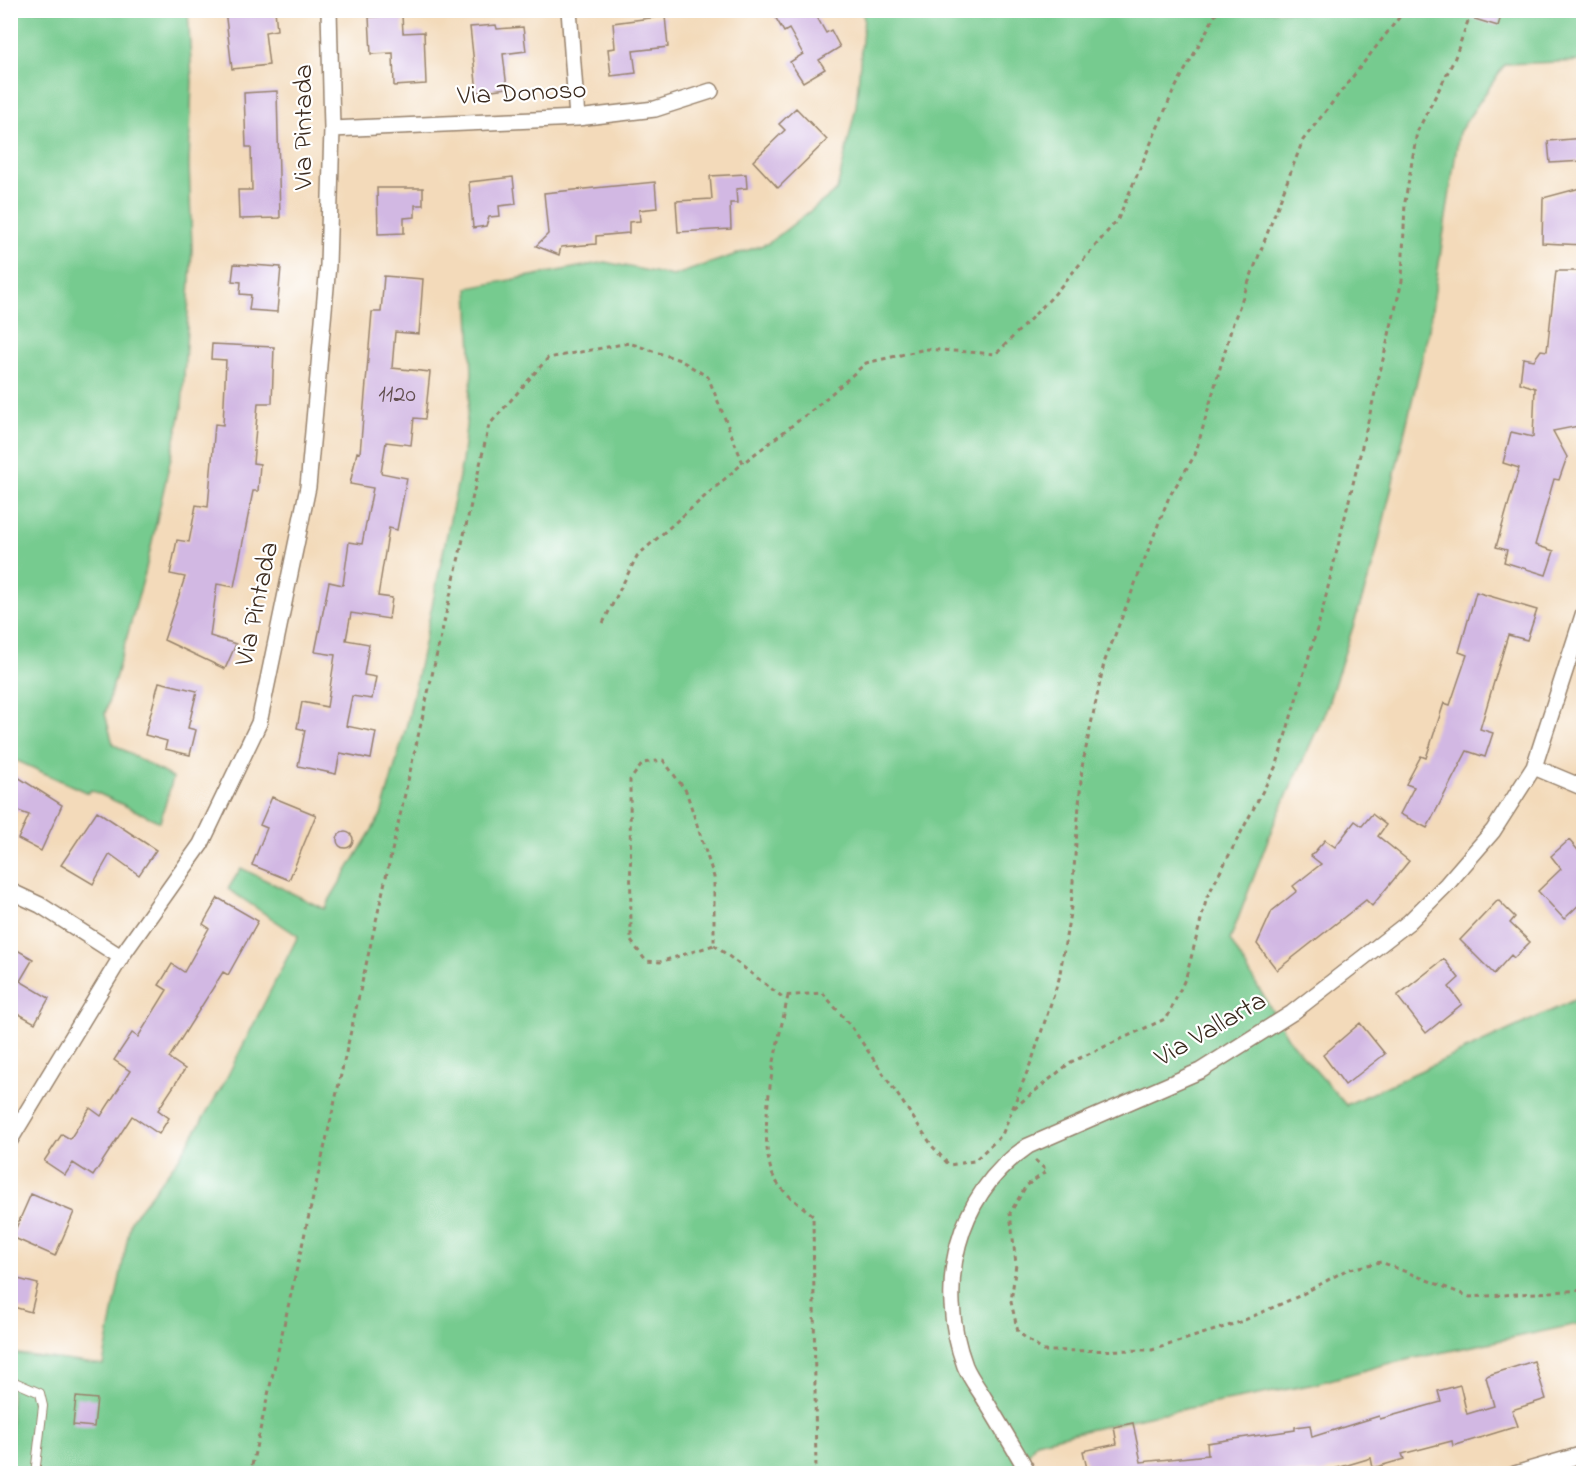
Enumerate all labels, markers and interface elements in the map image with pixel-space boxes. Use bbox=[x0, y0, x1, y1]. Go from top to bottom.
street label: Via Pintada bbox=[285, 64, 324, 191]
street label: Via Donoso bbox=[455, 71, 588, 117]
house number: 1120 bbox=[378, 378, 416, 413]
street label: Via Pintada bbox=[226, 538, 290, 671]
street label: Via Vallarta bbox=[1147, 982, 1274, 1078]

